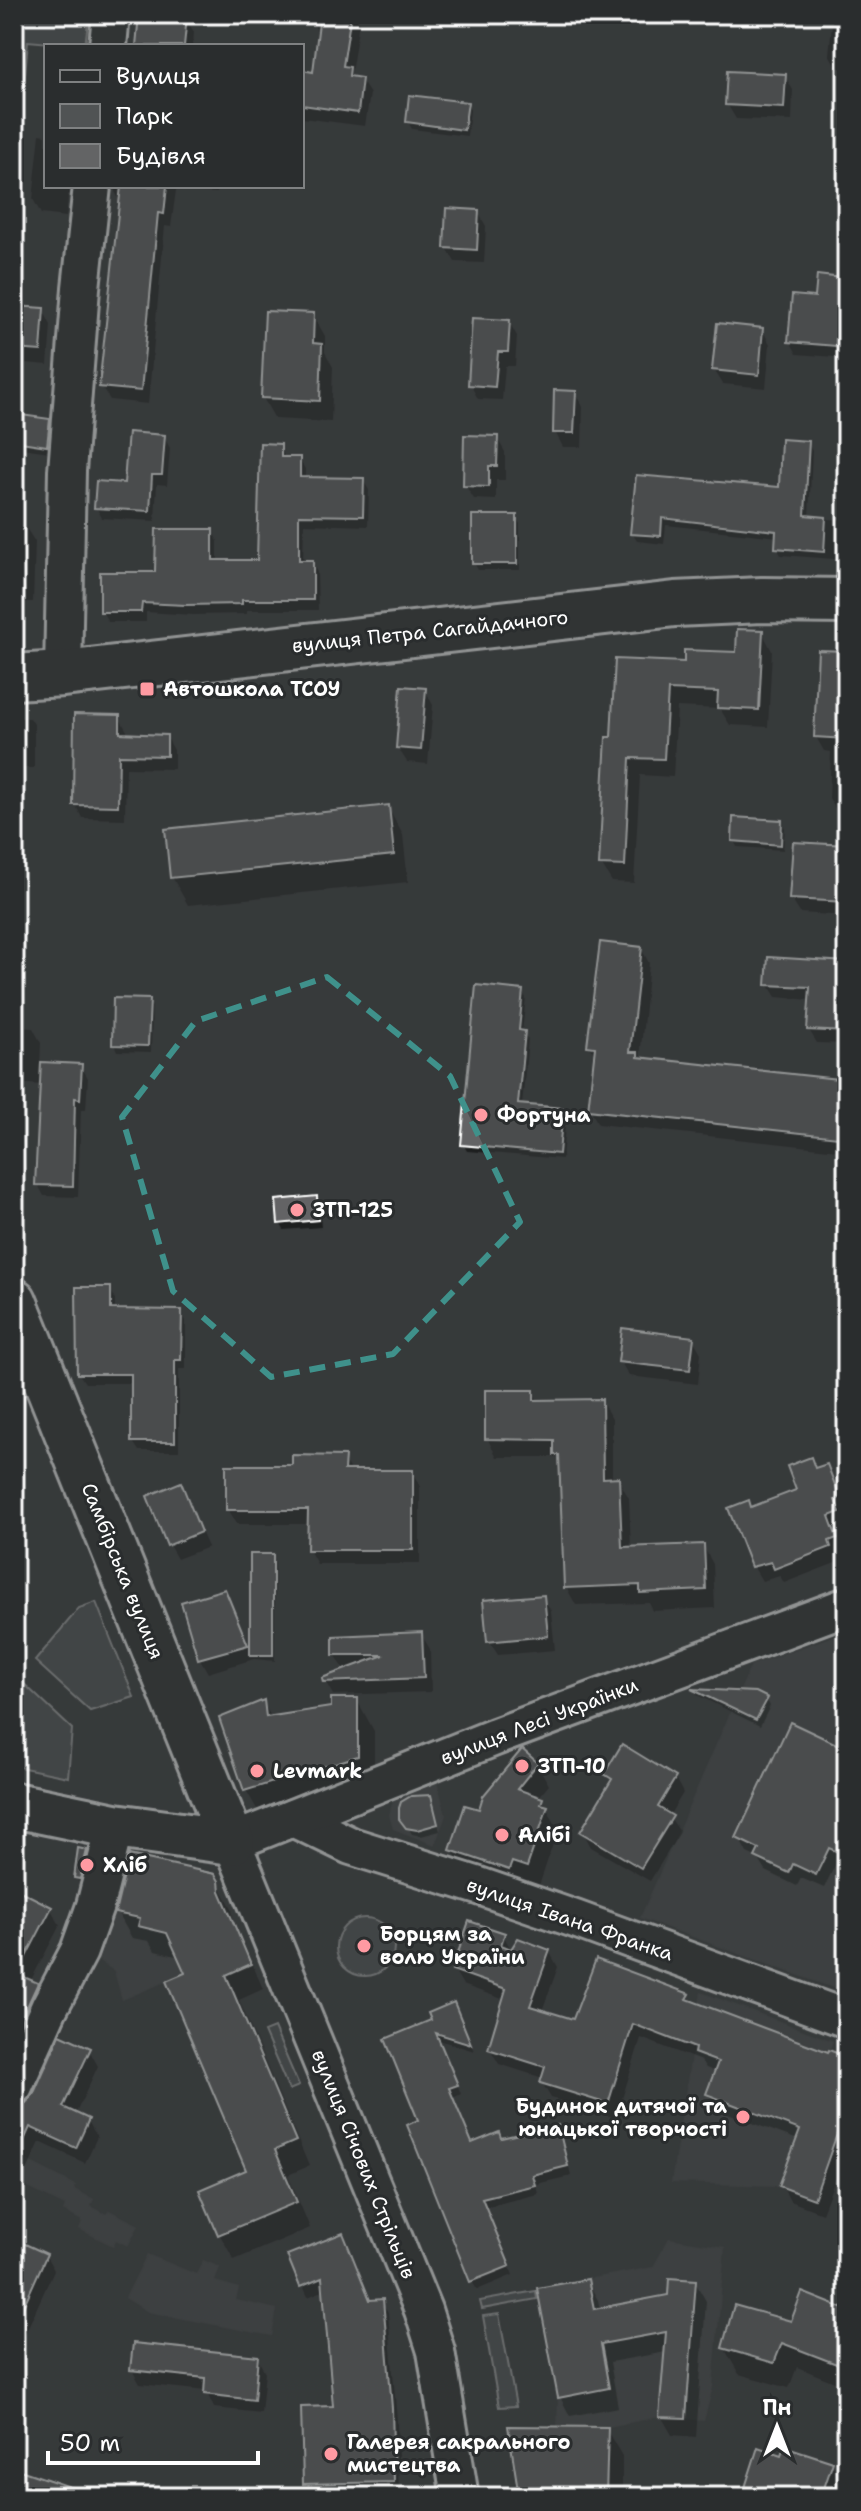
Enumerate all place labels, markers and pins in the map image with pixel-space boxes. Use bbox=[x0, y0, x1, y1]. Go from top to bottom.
place label: Автошкола ТСОУ bbox=[163, 676, 340, 702]
marker: Автошкола ТСОУ bbox=[138, 680, 156, 698]
place label: Фортуна bbox=[497, 1102, 591, 1128]
marker: Фортуна bbox=[472, 1106, 490, 1124]
place label: ЗТП-125 bbox=[313, 1197, 393, 1223]
marker: ЗТП-125 bbox=[288, 1201, 306, 1219]
place label: ЗТП-10 bbox=[538, 1753, 606, 1779]
marker: ЗТП-10 bbox=[513, 1757, 531, 1775]
place label: Levmark bbox=[273, 1758, 362, 1784]
marker: Levmark bbox=[248, 1762, 266, 1780]
place label: Алібі bbox=[518, 1822, 571, 1848]
marker: Алібі bbox=[493, 1826, 511, 1844]
place label: Хліб bbox=[103, 1852, 148, 1878]
marker: Хліб bbox=[78, 1856, 96, 1874]
place label: Борцям за волю України bbox=[380, 1921, 525, 1970]
marker: Борцям за волю України bbox=[355, 1937, 373, 1955]
place label: Будинок дитячої та юнацької творчості bbox=[516, 2093, 727, 2142]
marker: Будинок дитячої та юнацької творчості bbox=[734, 2108, 752, 2126]
place label: Галерея сакрального мистецтва bbox=[347, 2429, 571, 2478]
marker: Галерея сакрального мистецтва bbox=[322, 2445, 340, 2463]

